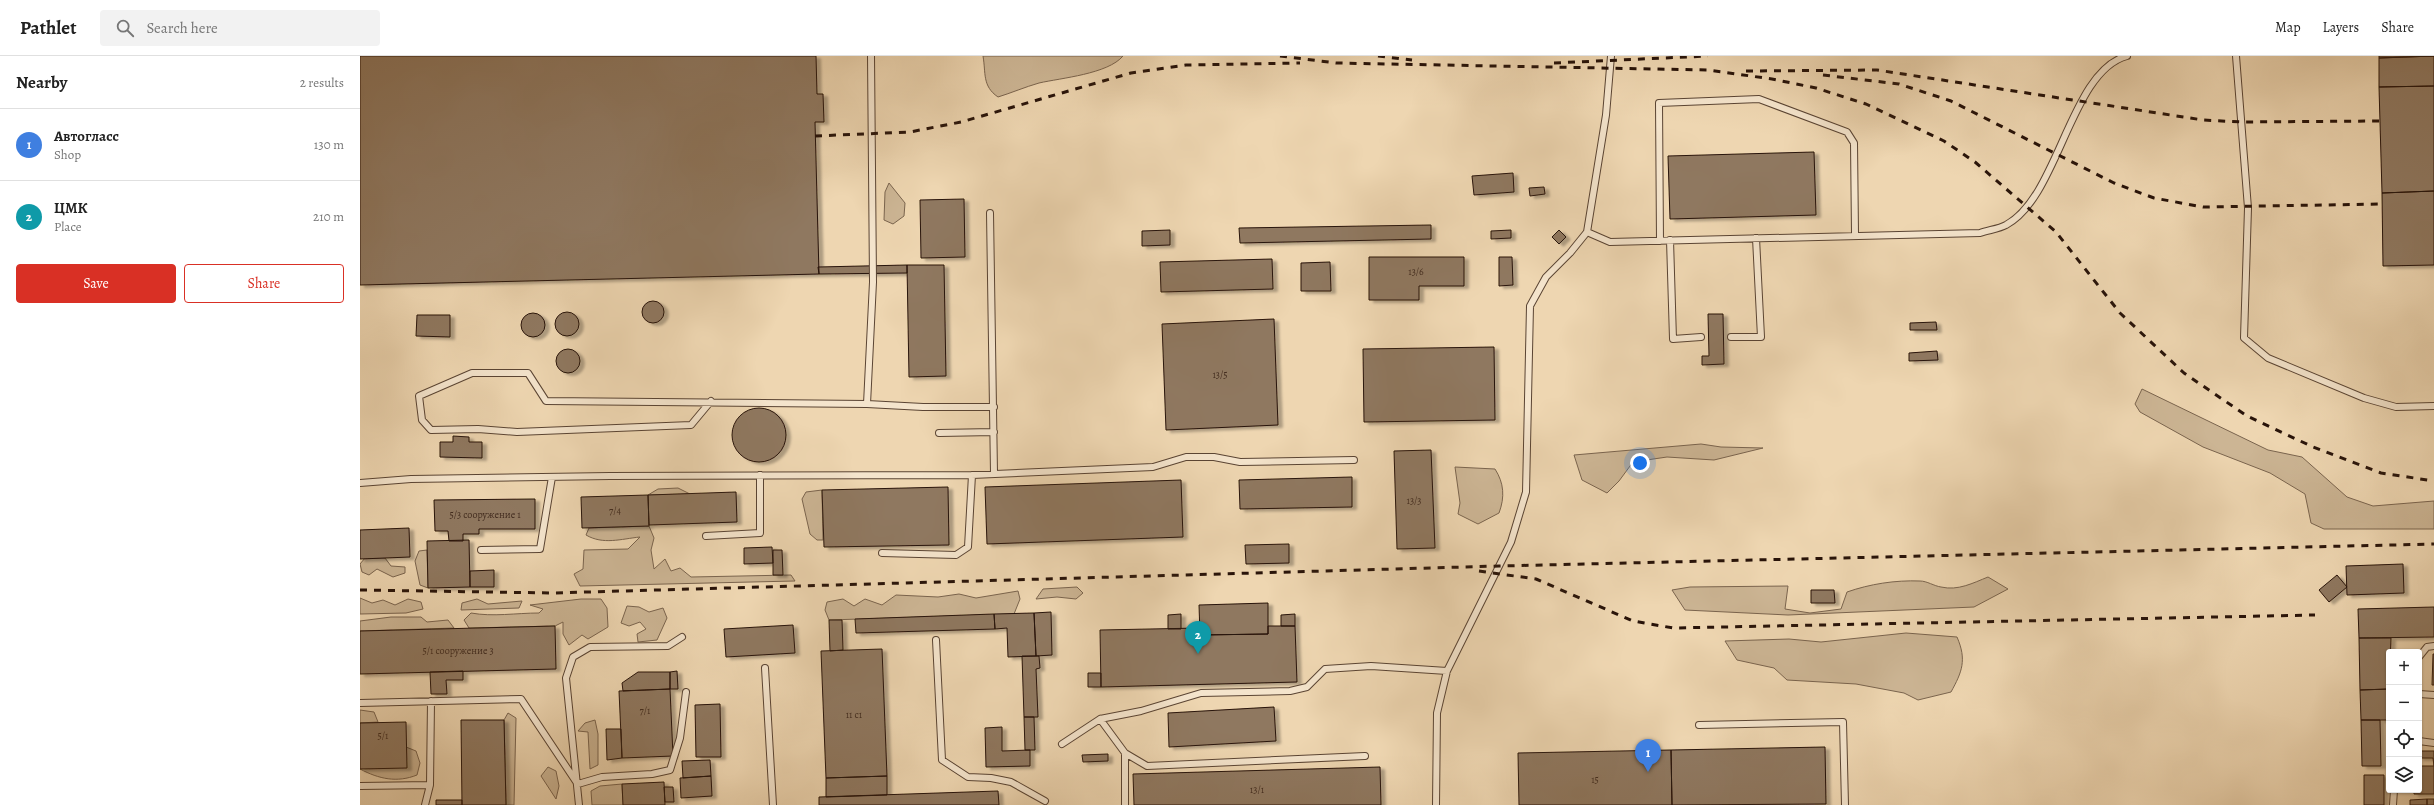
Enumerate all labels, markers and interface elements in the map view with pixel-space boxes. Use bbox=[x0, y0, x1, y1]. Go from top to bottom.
search box bbox=[100, 10, 380, 46]
text: Pathlet bbox=[20, 15, 76, 41]
icon: search bbox=[114, 17, 136, 39]
text: Search here bbox=[146, 18, 218, 38]
text: Map bbox=[2275, 18, 2301, 37]
text: Layers bbox=[2323, 18, 2359, 37]
text: Share bbox=[2381, 18, 2414, 37]
text: Nearby bbox=[16, 71, 67, 94]
text: 2 results bbox=[300, 74, 344, 91]
text: Автогласс bbox=[54, 126, 119, 146]
text: 1 bbox=[27, 136, 31, 153]
text: 130 m bbox=[314, 136, 344, 153]
text: Shop bbox=[54, 146, 81, 163]
text: ЦМК bbox=[54, 198, 88, 218]
text: 2 bbox=[26, 208, 32, 225]
text: 210 m bbox=[313, 208, 344, 225]
text: Place bbox=[54, 218, 82, 235]
button: Save bbox=[16, 264, 176, 303]
button: Share bbox=[184, 264, 344, 303]
house number: 13/6 bbox=[1408, 265, 1424, 278]
house number: 13/5 bbox=[1212, 368, 1228, 381]
your location bbox=[1630, 453, 1650, 473]
house number: 13/3 bbox=[1406, 494, 1422, 507]
house number: 7/4 bbox=[609, 504, 621, 517]
house number: 5/3 сооружение 1 bbox=[449, 508, 521, 522]
pin: 2 bbox=[1185, 621, 1211, 654]
house number: 5/1 сооружение 3 bbox=[422, 644, 494, 658]
map controls bbox=[2386, 649, 2422, 793]
button: + bbox=[2386, 649, 2422, 685]
button: − bbox=[2386, 685, 2422, 721]
house number: 7/1 bbox=[640, 704, 651, 717]
house number: 11 с1 bbox=[846, 708, 863, 721]
button: locate bbox=[2386, 721, 2422, 757]
house number: 5/1 bbox=[377, 729, 389, 742]
pin: 1 bbox=[1635, 739, 1661, 772]
button: layers bbox=[2386, 757, 2422, 793]
house number: 15 bbox=[1591, 773, 1599, 786]
house number: 13/1 bbox=[1250, 783, 1265, 796]

